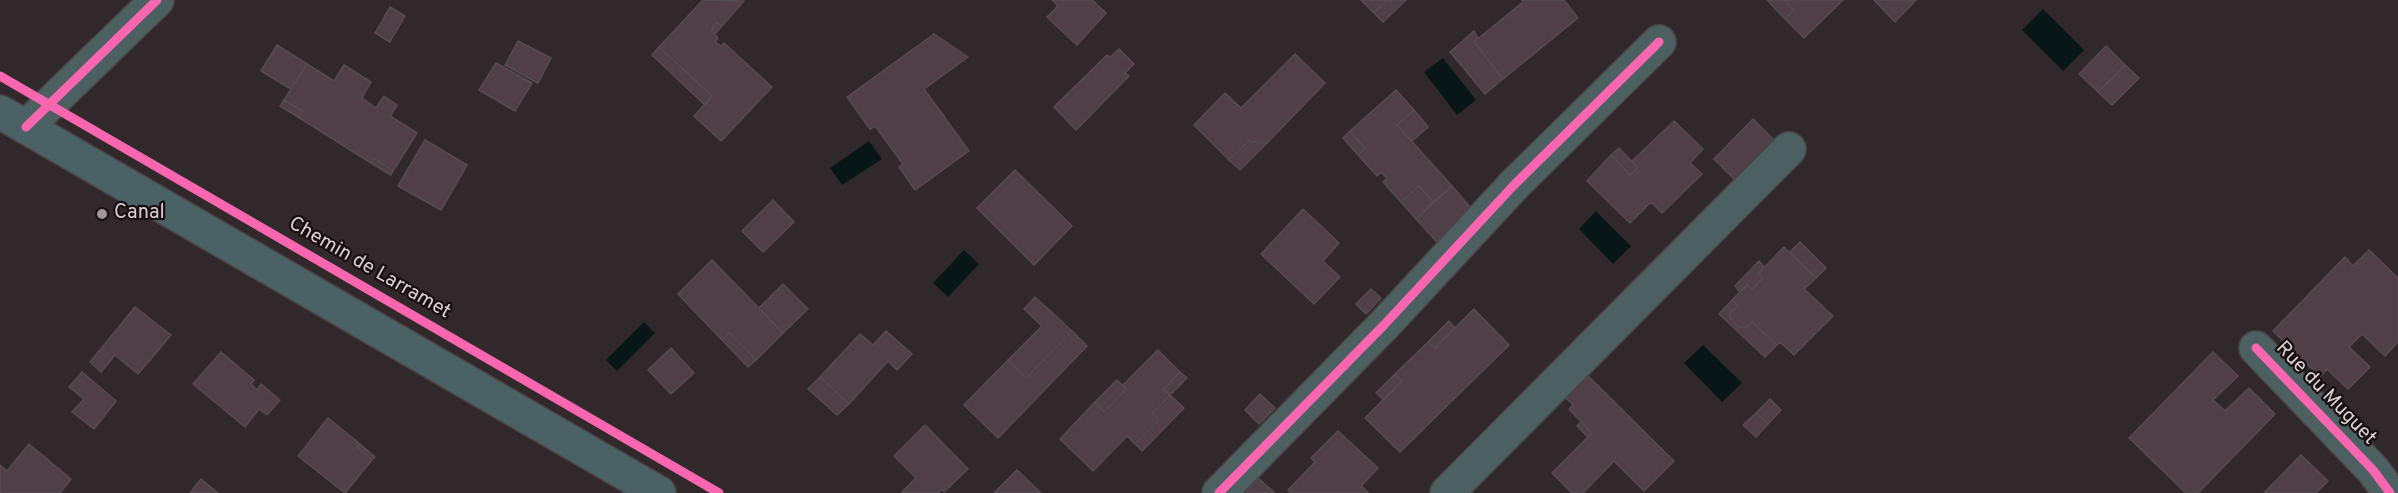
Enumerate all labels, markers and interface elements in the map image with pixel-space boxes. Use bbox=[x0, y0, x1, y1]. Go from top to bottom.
place label: Canal bbox=[114, 202, 165, 226]
marker: Canal bbox=[95, 207, 109, 221]
street label: Chemin de Larramet bbox=[284, 213, 454, 325]
street label: Rue du Muguet bbox=[2270, 337, 2380, 451]

